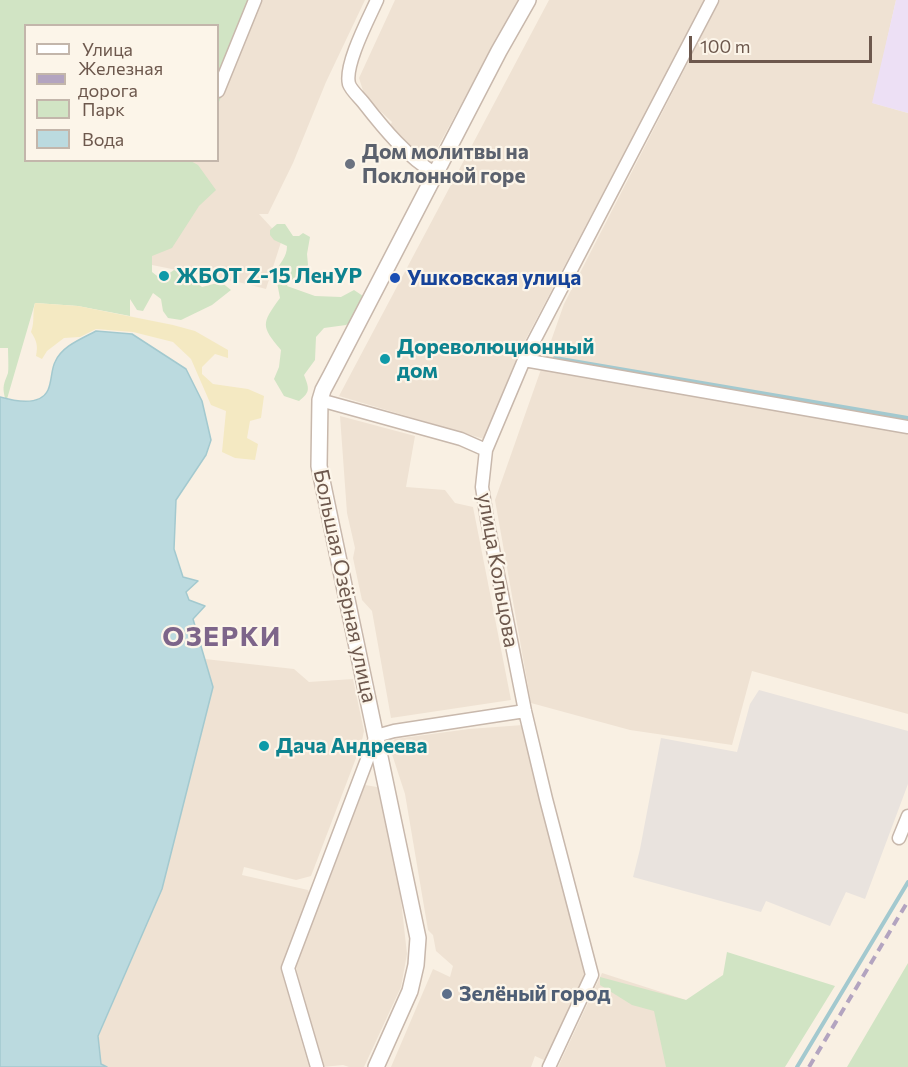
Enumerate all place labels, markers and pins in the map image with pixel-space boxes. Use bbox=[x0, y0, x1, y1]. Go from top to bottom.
place label: Дом молитвы на Поклонной горе bbox=[362, 139, 529, 189]
marker: Дом молитвы на Поклонной горе bbox=[343, 157, 357, 171]
place label: ЖБОТ Z-15 ЛенУР bbox=[176, 263, 362, 289]
place label: Ушковская улица bbox=[407, 265, 581, 291]
marker: ЖБОТ Z-15 ЛенУР bbox=[157, 269, 171, 283]
marker: Ушковская улица bbox=[388, 271, 402, 285]
place label: Дореволюционный дом bbox=[397, 334, 595, 384]
marker: Дореволюционный дом bbox=[378, 352, 392, 366]
place label: Дача Андреева bbox=[276, 733, 428, 759]
marker: Дача Андреева bbox=[257, 739, 271, 753]
place label: Зелёный город bbox=[459, 981, 610, 1007]
marker: Зелёный город bbox=[440, 987, 454, 1001]

